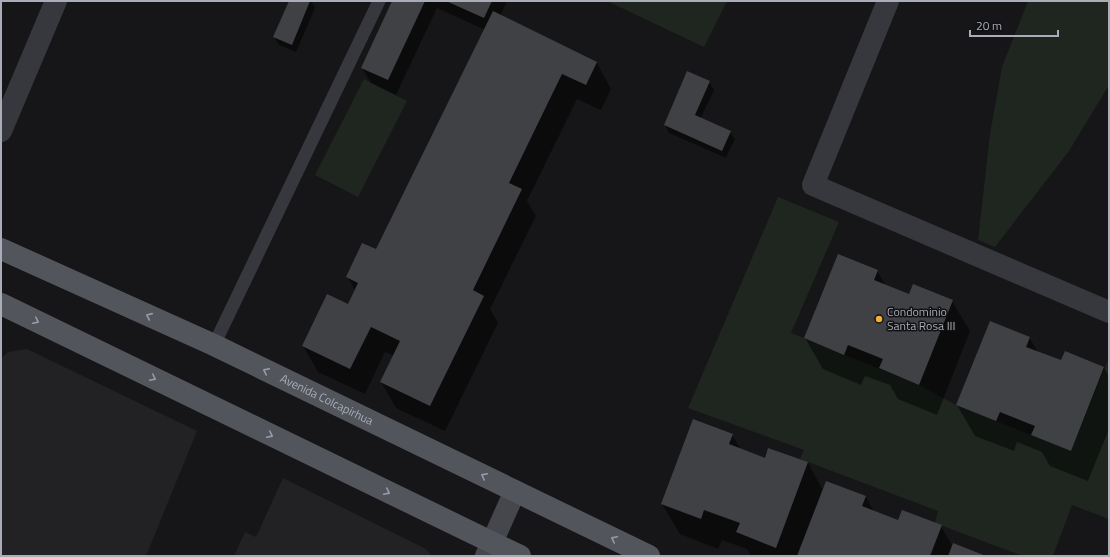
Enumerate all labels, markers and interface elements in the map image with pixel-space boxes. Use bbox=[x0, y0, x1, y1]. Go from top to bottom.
scale bar bbox=[970, 12, 1058, 38]
text: 20 m bbox=[976, 16, 1002, 35]
place label: Condominio Santa Rosa III bbox=[887, 302, 956, 335]
one-way arrow bbox=[145, 313, 153, 321]
marker: Condominio Santa Rosa III bbox=[874, 314, 884, 324]
one-way arrow bbox=[32, 317, 39, 324]
one-way arrow bbox=[263, 368, 271, 376]
street label: Avenida Colcapirhua bbox=[277, 369, 377, 430]
one-way arrow bbox=[149, 373, 156, 381]
one-way arrow bbox=[266, 430, 273, 438]
one-way arrow bbox=[481, 473, 488, 481]
one-way arrow bbox=[383, 487, 390, 495]
one-way arrow bbox=[610, 536, 618, 544]

